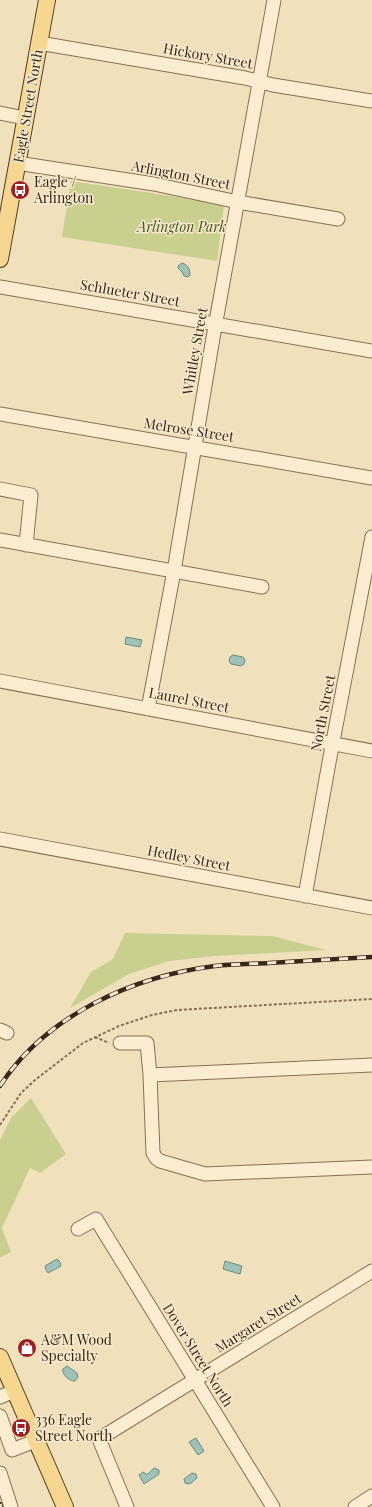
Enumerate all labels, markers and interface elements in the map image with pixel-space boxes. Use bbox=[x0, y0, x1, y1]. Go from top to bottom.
street label: Hickory Street bbox=[162, 38, 255, 73]
street label: Eagle Street North bbox=[8, 47, 47, 164]
street label: Arlington Street bbox=[129, 155, 233, 194]
place label: Eagle / Arlington bbox=[33, 172, 94, 207]
bus stop icon: Eagle / Arlington bbox=[9, 179, 31, 201]
park label: Arlington Park bbox=[135, 217, 227, 236]
street label: Schlueter Street bbox=[79, 274, 182, 311]
street label: Whitley Street bbox=[177, 305, 212, 397]
street label: Melrose Street bbox=[143, 413, 237, 446]
street label: North Street bbox=[306, 672, 339, 753]
street label: Laurel Street bbox=[147, 682, 232, 717]
street label: Hedley Street bbox=[146, 840, 233, 875]
street label: Margaret Street bbox=[211, 1288, 305, 1357]
street label: Dover Street North bbox=[159, 1299, 238, 1411]
place label: A&M Wood Specialty bbox=[40, 1330, 112, 1365]
shop icon: A&M Wood Specialty bbox=[16, 1337, 38, 1359]
place label: 336 Eagle Street North bbox=[35, 1410, 113, 1445]
bus stop icon: 336 Eagle Street North bbox=[10, 1417, 32, 1439]

